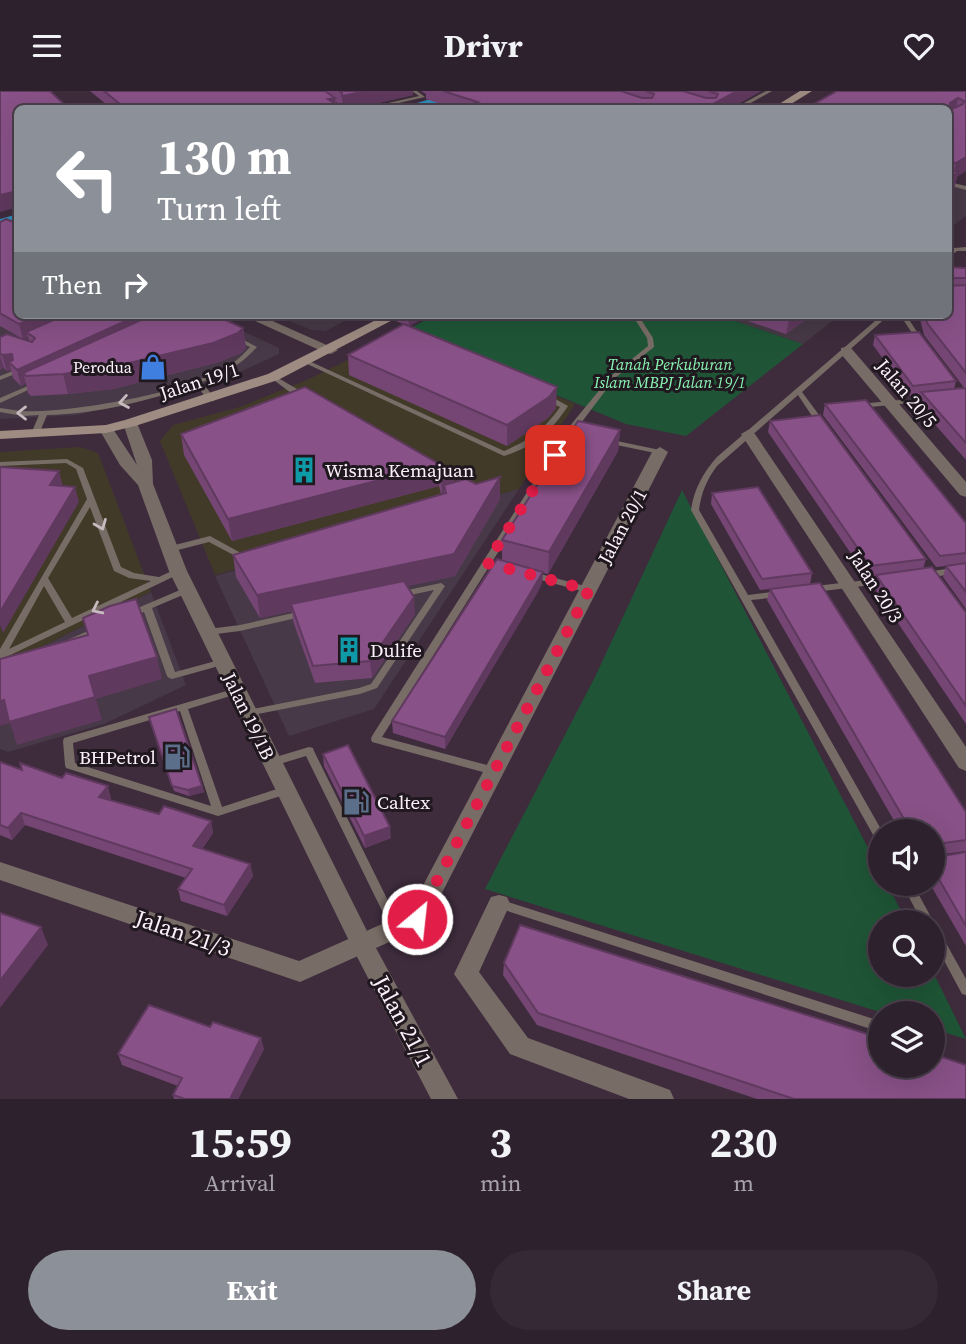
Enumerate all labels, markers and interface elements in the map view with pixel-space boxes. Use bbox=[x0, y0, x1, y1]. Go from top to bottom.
text: Drivr bbox=[443, 24, 523, 68]
icon: menu bbox=[28, 27, 66, 65]
icon: heart bbox=[900, 27, 938, 65]
text: 130 m bbox=[157, 123, 292, 190]
icon: left bbox=[42, 133, 133, 224]
text: Turn left bbox=[157, 187, 281, 231]
icon: right bbox=[116, 266, 154, 304]
text: Then bbox=[42, 267, 102, 303]
shop icon: Perodua bbox=[138, 352, 168, 382]
street label: Jalan 20/5 bbox=[870, 352, 943, 433]
park label: Tanah Perkuburan Islam MBPJ Jalan 19/1 bbox=[593, 353, 746, 393]
place label: Perodua bbox=[73, 356, 133, 378]
street label: Jalan 19/1 bbox=[155, 356, 242, 406]
one-way arrow bbox=[118, 394, 130, 409]
one-way arrow bbox=[16, 405, 27, 421]
pin bbox=[525, 425, 585, 485]
icon: arrive bbox=[536, 436, 574, 474]
building icon: Wisma Kemajuan bbox=[289, 455, 319, 485]
place label: Wisma Kemajuan bbox=[325, 457, 474, 483]
street label: Jalan 20/1 bbox=[591, 484, 653, 569]
one-way arrow bbox=[93, 518, 107, 530]
street label: Jalan 20/3 bbox=[842, 544, 909, 627]
one-way arrow bbox=[92, 601, 104, 615]
building icon: Dulife bbox=[334, 635, 364, 665]
place label: Dulife bbox=[370, 637, 422, 663]
street label: Jalan 19/1B bbox=[216, 667, 281, 764]
fuel station icon: BHPetrol bbox=[162, 742, 192, 772]
place label: BHPetrol bbox=[79, 744, 156, 770]
fuel station icon: Caltex bbox=[341, 787, 371, 817]
place label: Caltex bbox=[377, 789, 430, 815]
map controls bbox=[868, 819, 945, 1078]
button: sound bbox=[868, 819, 945, 896]
position arrow bbox=[380, 882, 454, 956]
street label: Jalan 21/3 bbox=[130, 901, 235, 964]
button: search bbox=[868, 910, 945, 987]
street label: Jalan 21/1 bbox=[365, 969, 440, 1072]
button: layers bbox=[868, 1001, 945, 1078]
text: 15:59 bbox=[188, 1113, 292, 1171]
text: 3 bbox=[489, 1113, 512, 1171]
text: 230 bbox=[710, 1113, 778, 1171]
text: Arrival bbox=[204, 1167, 275, 1199]
text: min bbox=[480, 1167, 521, 1199]
text: m bbox=[733, 1167, 754, 1199]
button: Exit bbox=[28, 1250, 476, 1330]
button: Share bbox=[490, 1250, 938, 1330]

